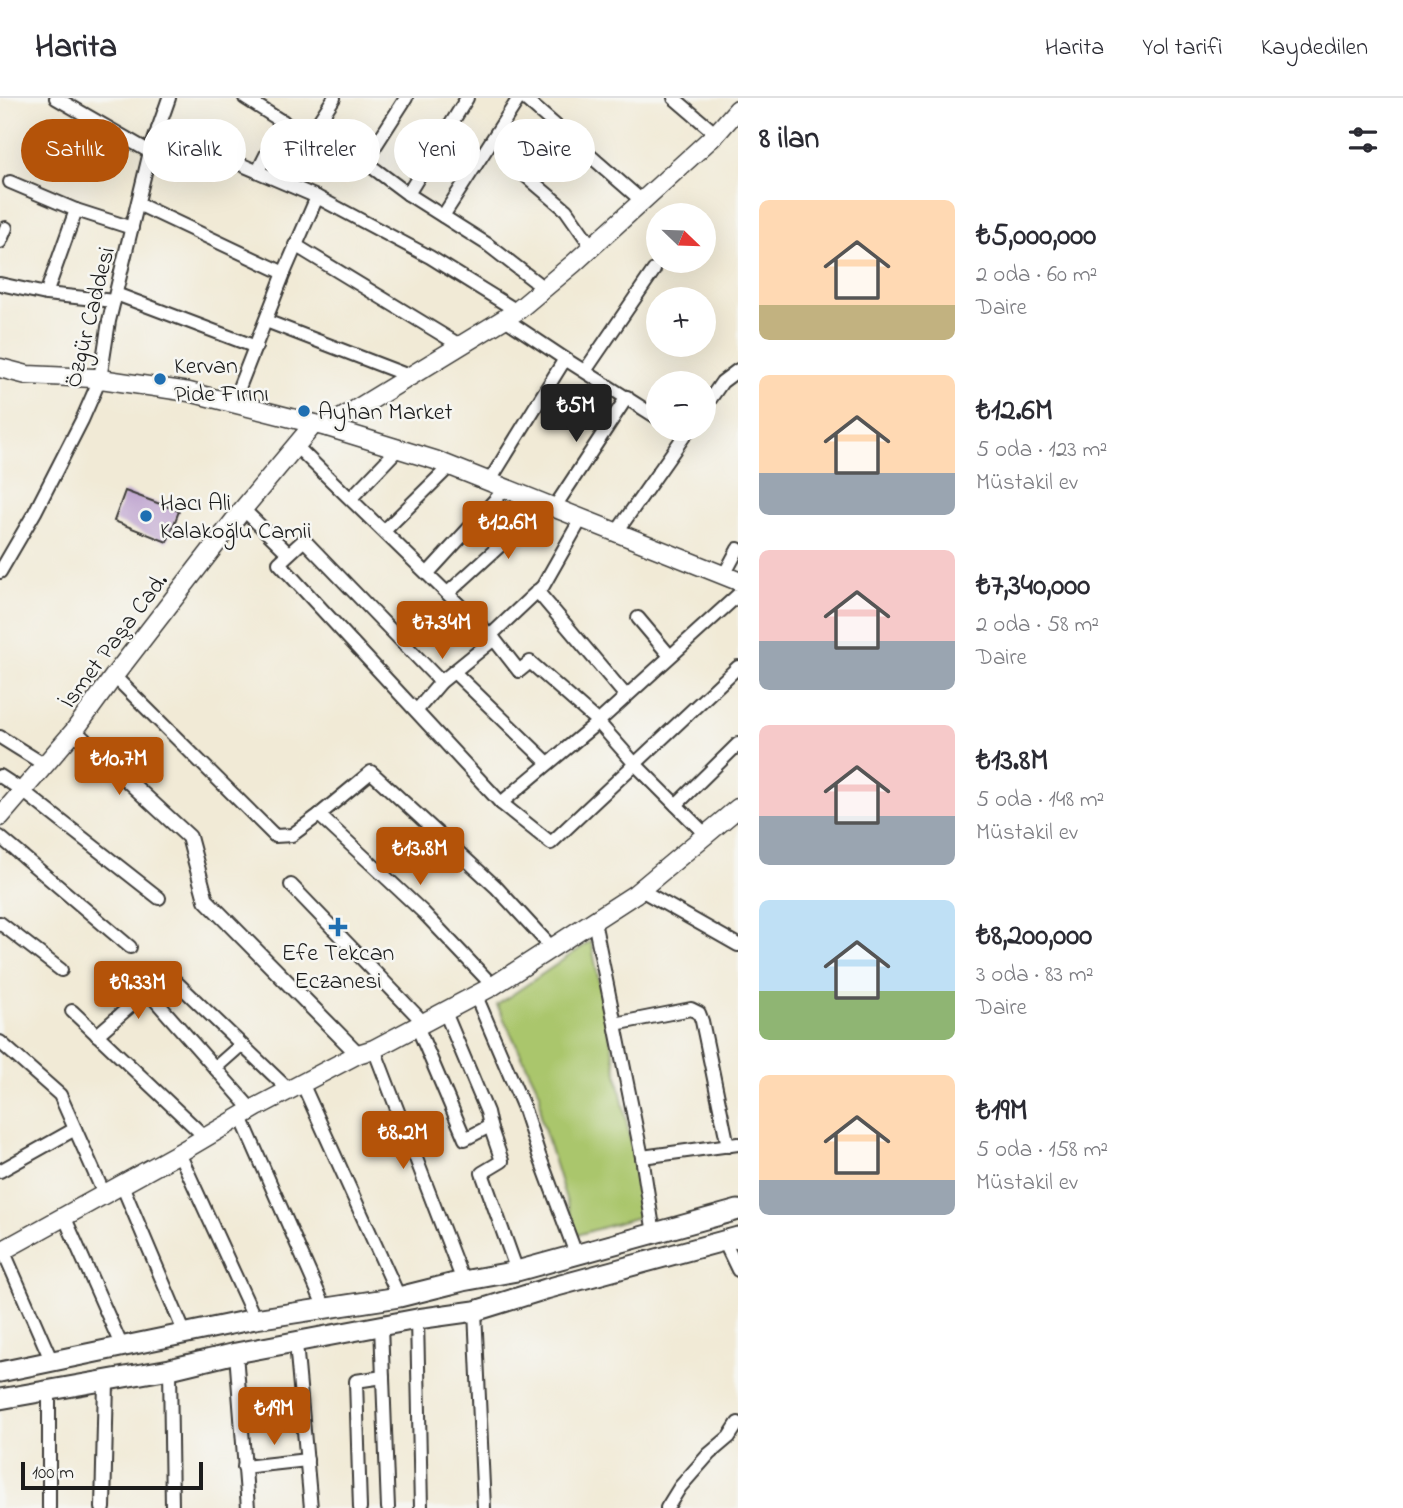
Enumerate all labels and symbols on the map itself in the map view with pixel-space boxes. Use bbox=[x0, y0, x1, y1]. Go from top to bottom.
north arrow bbox=[646, 203, 716, 273]
street label: Özgür Caddesi bbox=[57, 243, 126, 392]
place label: Kervan Pide Fırını bbox=[174, 350, 269, 413]
marker: Kervan Pide Fırını bbox=[152, 371, 168, 387]
pin: ₺5M bbox=[542, 384, 610, 444]
place label: Ayhan Market bbox=[318, 396, 453, 432]
marker: Ayhan Market bbox=[296, 403, 312, 419]
place label: Hacı Ali Kalakoğlu Camii bbox=[160, 487, 312, 550]
pin: ₺12.6M bbox=[451, 502, 565, 561]
marker: Hacı Ali Kalakoğlu Camii bbox=[138, 508, 154, 524]
street label: İsmet Paşa Cad. bbox=[52, 566, 178, 717]
pin: ₺7.34M bbox=[385, 602, 499, 661]
pin: ₺10.7M bbox=[62, 738, 176, 797]
pin: ₺13.8M bbox=[363, 828, 477, 887]
marker: Efe Tekcan Eczanesi bbox=[330, 919, 346, 935]
place label: Efe Tekcan Eczanesi bbox=[282, 937, 394, 1000]
pin: ₺9.33M bbox=[81, 962, 195, 1021]
pin: ₺8.2M bbox=[354, 1112, 452, 1171]
pin: ₺19M bbox=[233, 1388, 315, 1447]
scale bar bbox=[21, 1459, 203, 1491]

